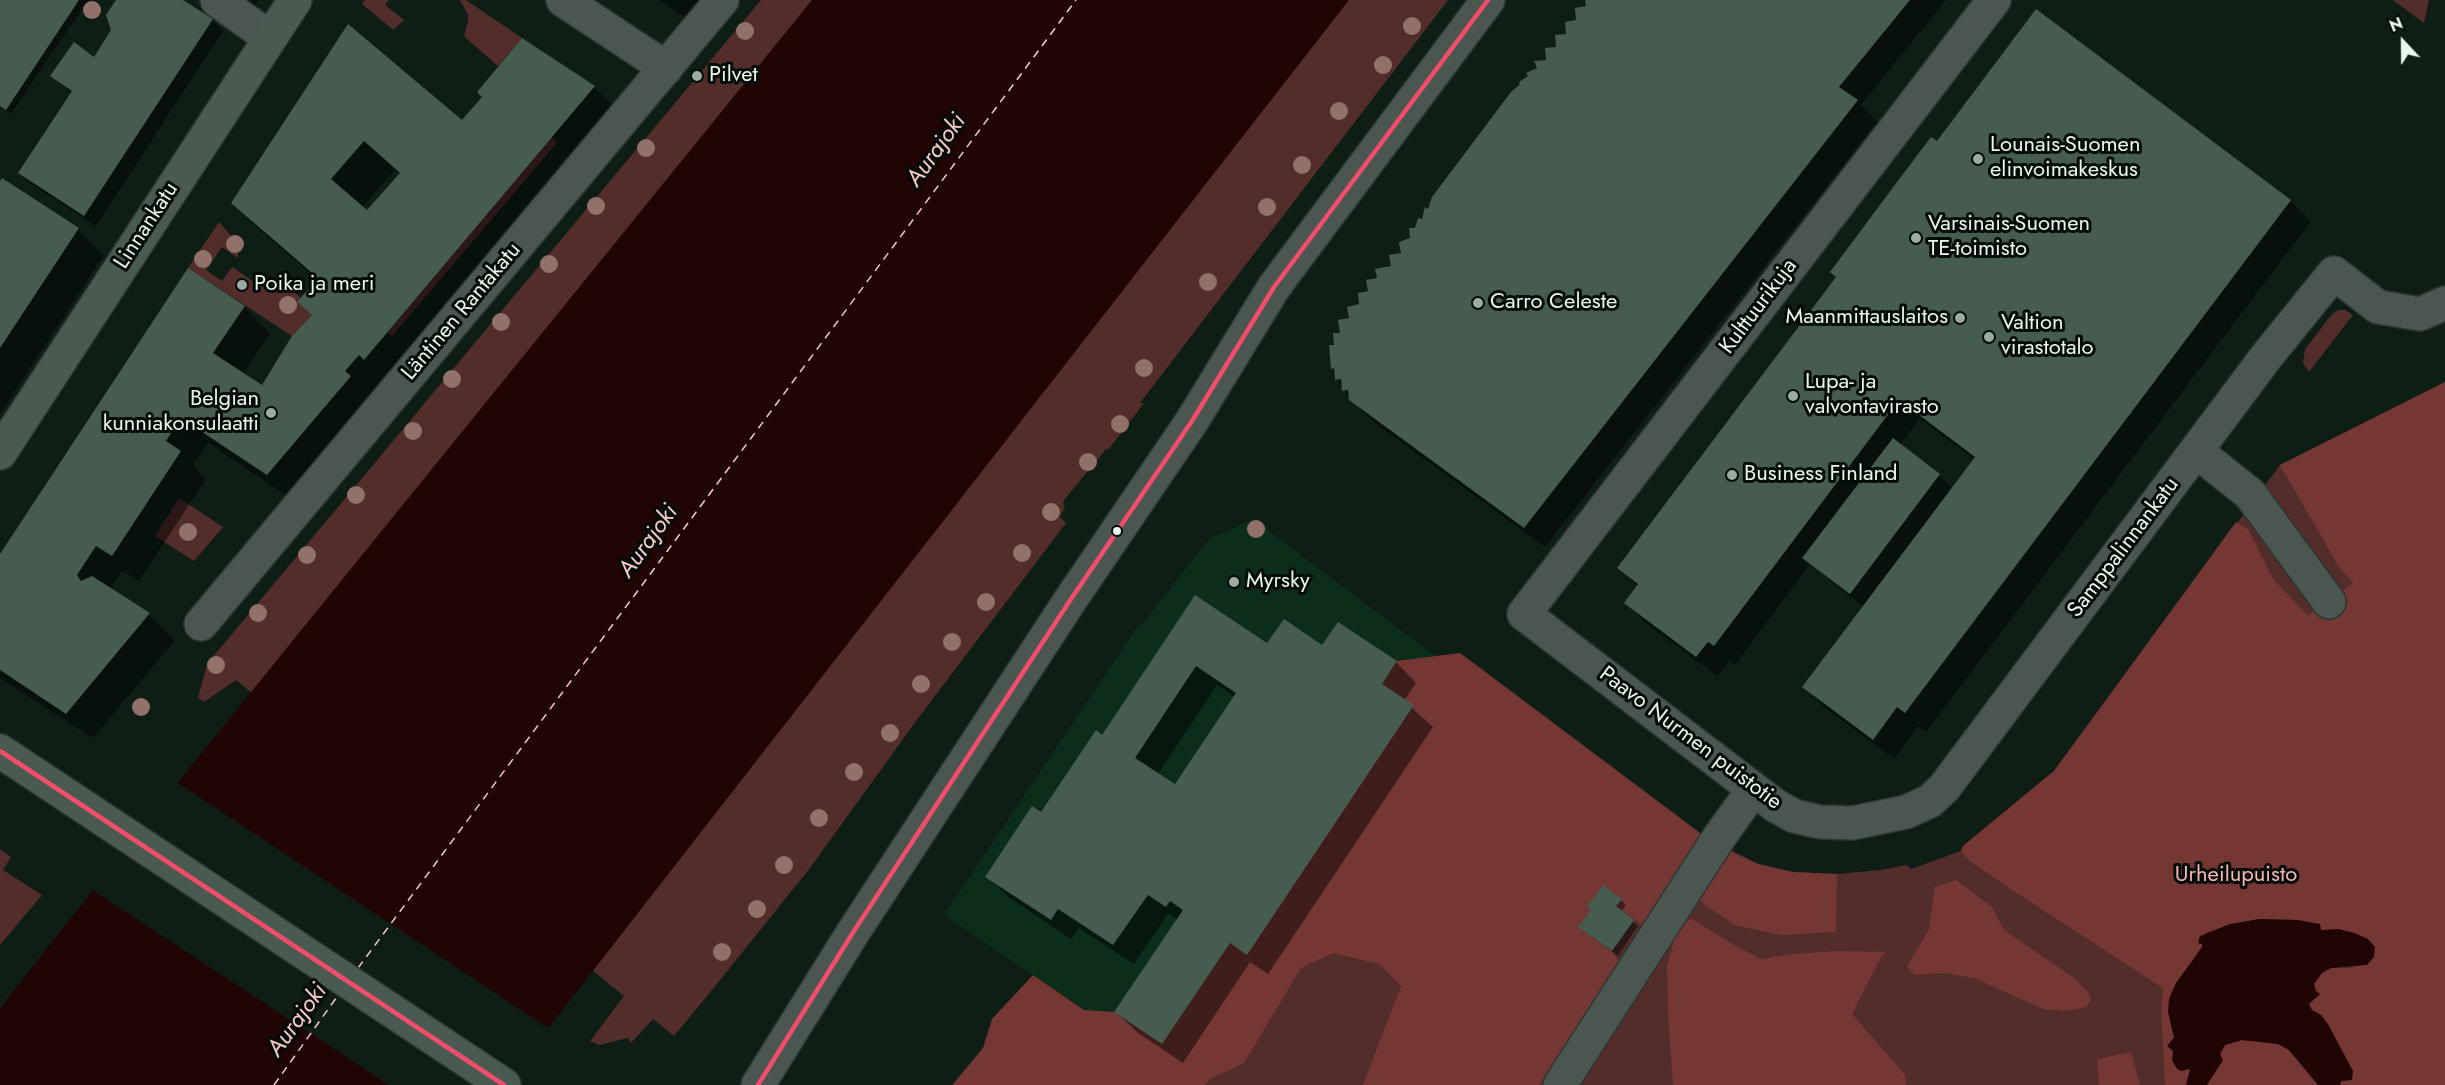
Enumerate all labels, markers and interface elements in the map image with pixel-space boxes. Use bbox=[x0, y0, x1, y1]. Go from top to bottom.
north arrow bbox=[2373, 12, 2433, 72]
text: N bbox=[2386, 12, 2406, 38]
place label: Pilvet bbox=[709, 63, 758, 89]
marker: Pilvet bbox=[690, 69, 704, 83]
water label: Aurajoki bbox=[901, 109, 973, 193]
place label: Lounais-Suomen elinvoimakeskus bbox=[1990, 133, 2140, 184]
marker: Lounais-Suomen elinvoimakeskus bbox=[1971, 152, 1985, 166]
street label: Linnankatu bbox=[109, 178, 185, 274]
place label: Varsinais-Suomen TE-toimisto bbox=[1928, 212, 2090, 264]
marker: Varsinais-Suomen TE-toimisto bbox=[1909, 231, 1923, 245]
street label: Läntinen Rantakatu bbox=[397, 238, 527, 386]
street label: Kulttuurikuja bbox=[1715, 254, 1803, 360]
place label: Poika ja meri bbox=[254, 272, 374, 298]
marker: Poika ja meri bbox=[235, 278, 249, 292]
place label: Carro Celeste bbox=[1490, 290, 1617, 316]
marker: Carro Celeste bbox=[1471, 296, 1485, 310]
place label: Maanmittauslaitos bbox=[1786, 305, 1948, 331]
marker: Maanmittauslaitos bbox=[1953, 311, 1967, 325]
place label: Valtion virastotalo bbox=[2001, 311, 2094, 362]
marker: Valtion virastotalo bbox=[1982, 330, 1996, 344]
place label: Lupa- ja valvontavirasto bbox=[1805, 370, 1939, 422]
place label: Belgian kunniakonsulaatti bbox=[103, 387, 259, 439]
marker: Lupa- ja valvontavirasto bbox=[1786, 389, 1800, 403]
marker: Belgian kunniakonsulaatti bbox=[264, 406, 278, 420]
place label: Business Finland bbox=[1744, 462, 1898, 488]
marker: Business Finland bbox=[1725, 468, 1739, 482]
street label: Samppalinnankatu bbox=[2063, 473, 2185, 623]
water label: Aurajoki bbox=[613, 500, 685, 584]
unlabelled marker bbox=[1111, 525, 1123, 537]
place label: Myrsky bbox=[1246, 569, 1310, 595]
marker: Myrsky bbox=[1227, 575, 1241, 589]
street label: Paavo Nurmen puistotie bbox=[1594, 662, 1786, 816]
park label: Urheilupuisto bbox=[2175, 863, 2297, 889]
water label: Aurajoki bbox=[262, 979, 334, 1063]

